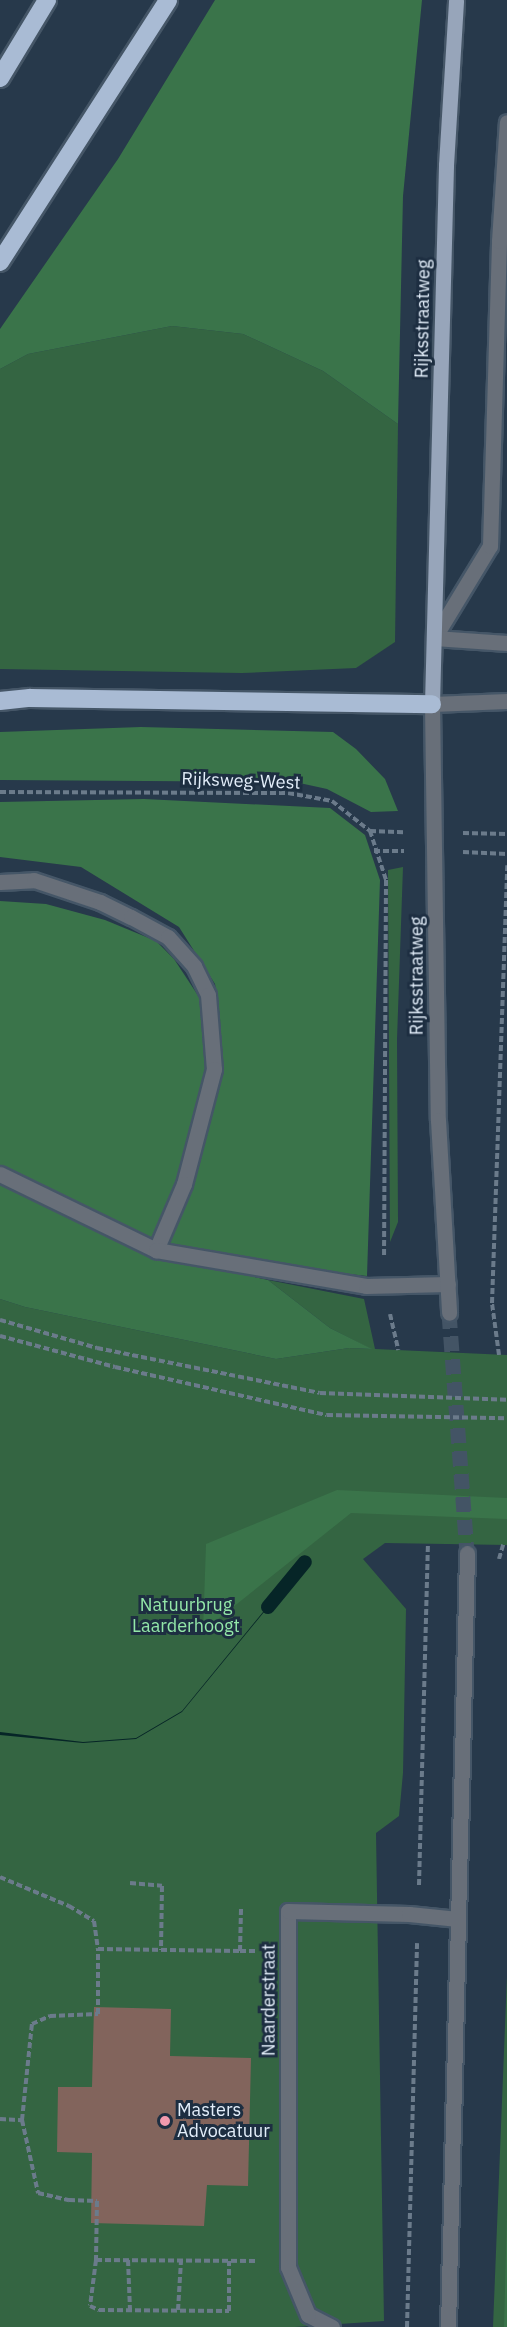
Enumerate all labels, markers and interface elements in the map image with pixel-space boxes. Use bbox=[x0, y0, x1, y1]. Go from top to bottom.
street label: Rijksstraatweg bbox=[411, 260, 435, 378]
street label: Rijksweg-West bbox=[181, 768, 301, 794]
street label: Rijksstraatweg bbox=[406, 917, 428, 1035]
park label: Natuurbrug Laarderhoogt bbox=[132, 1595, 240, 1638]
street label: Naarderstraat bbox=[258, 1944, 280, 2056]
place label: Masters Advocatuur bbox=[177, 2100, 270, 2142]
marker: Masters Advocatuur bbox=[158, 2114, 172, 2128]

